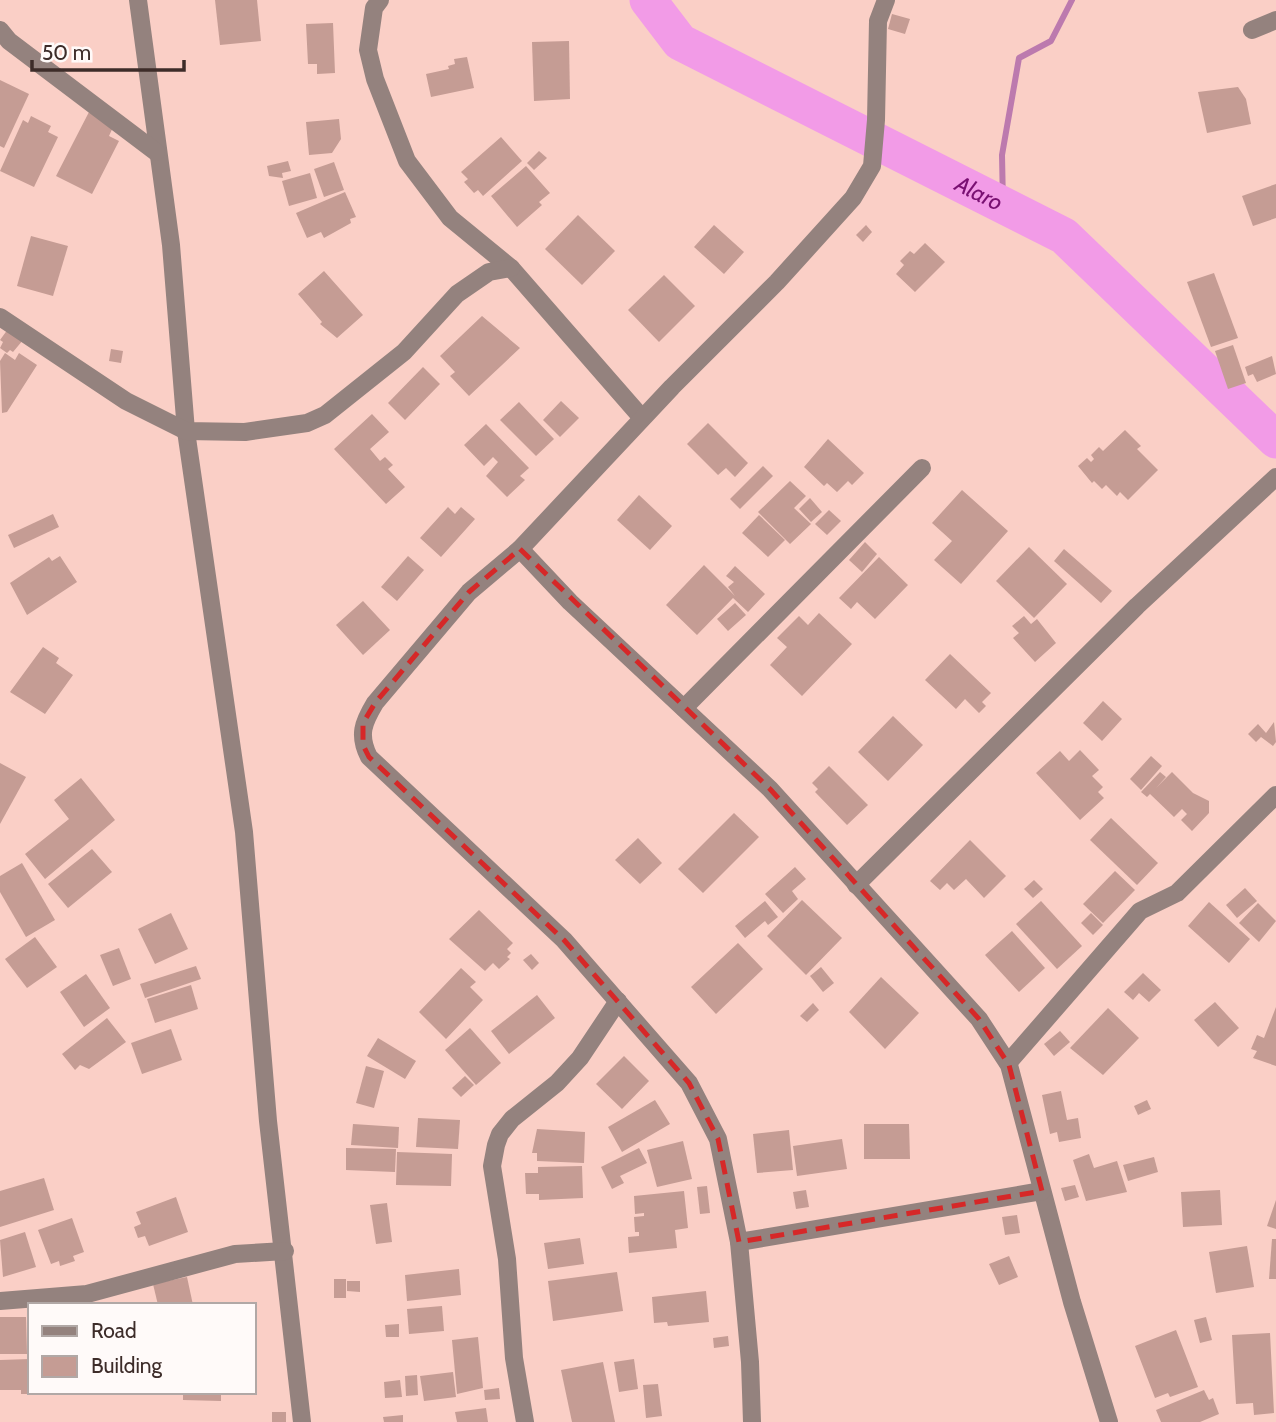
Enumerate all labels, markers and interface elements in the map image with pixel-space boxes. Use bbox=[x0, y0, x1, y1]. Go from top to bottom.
scale bar bbox=[32, 28, 184, 72]
text: 50 m bbox=[42, 40, 91, 65]
water label: Alaro bbox=[950, 169, 1008, 217]
legend bbox=[28, 1303, 256, 1394]
text: Road bbox=[91, 1318, 137, 1343]
text: Building bbox=[91, 1353, 163, 1378]

